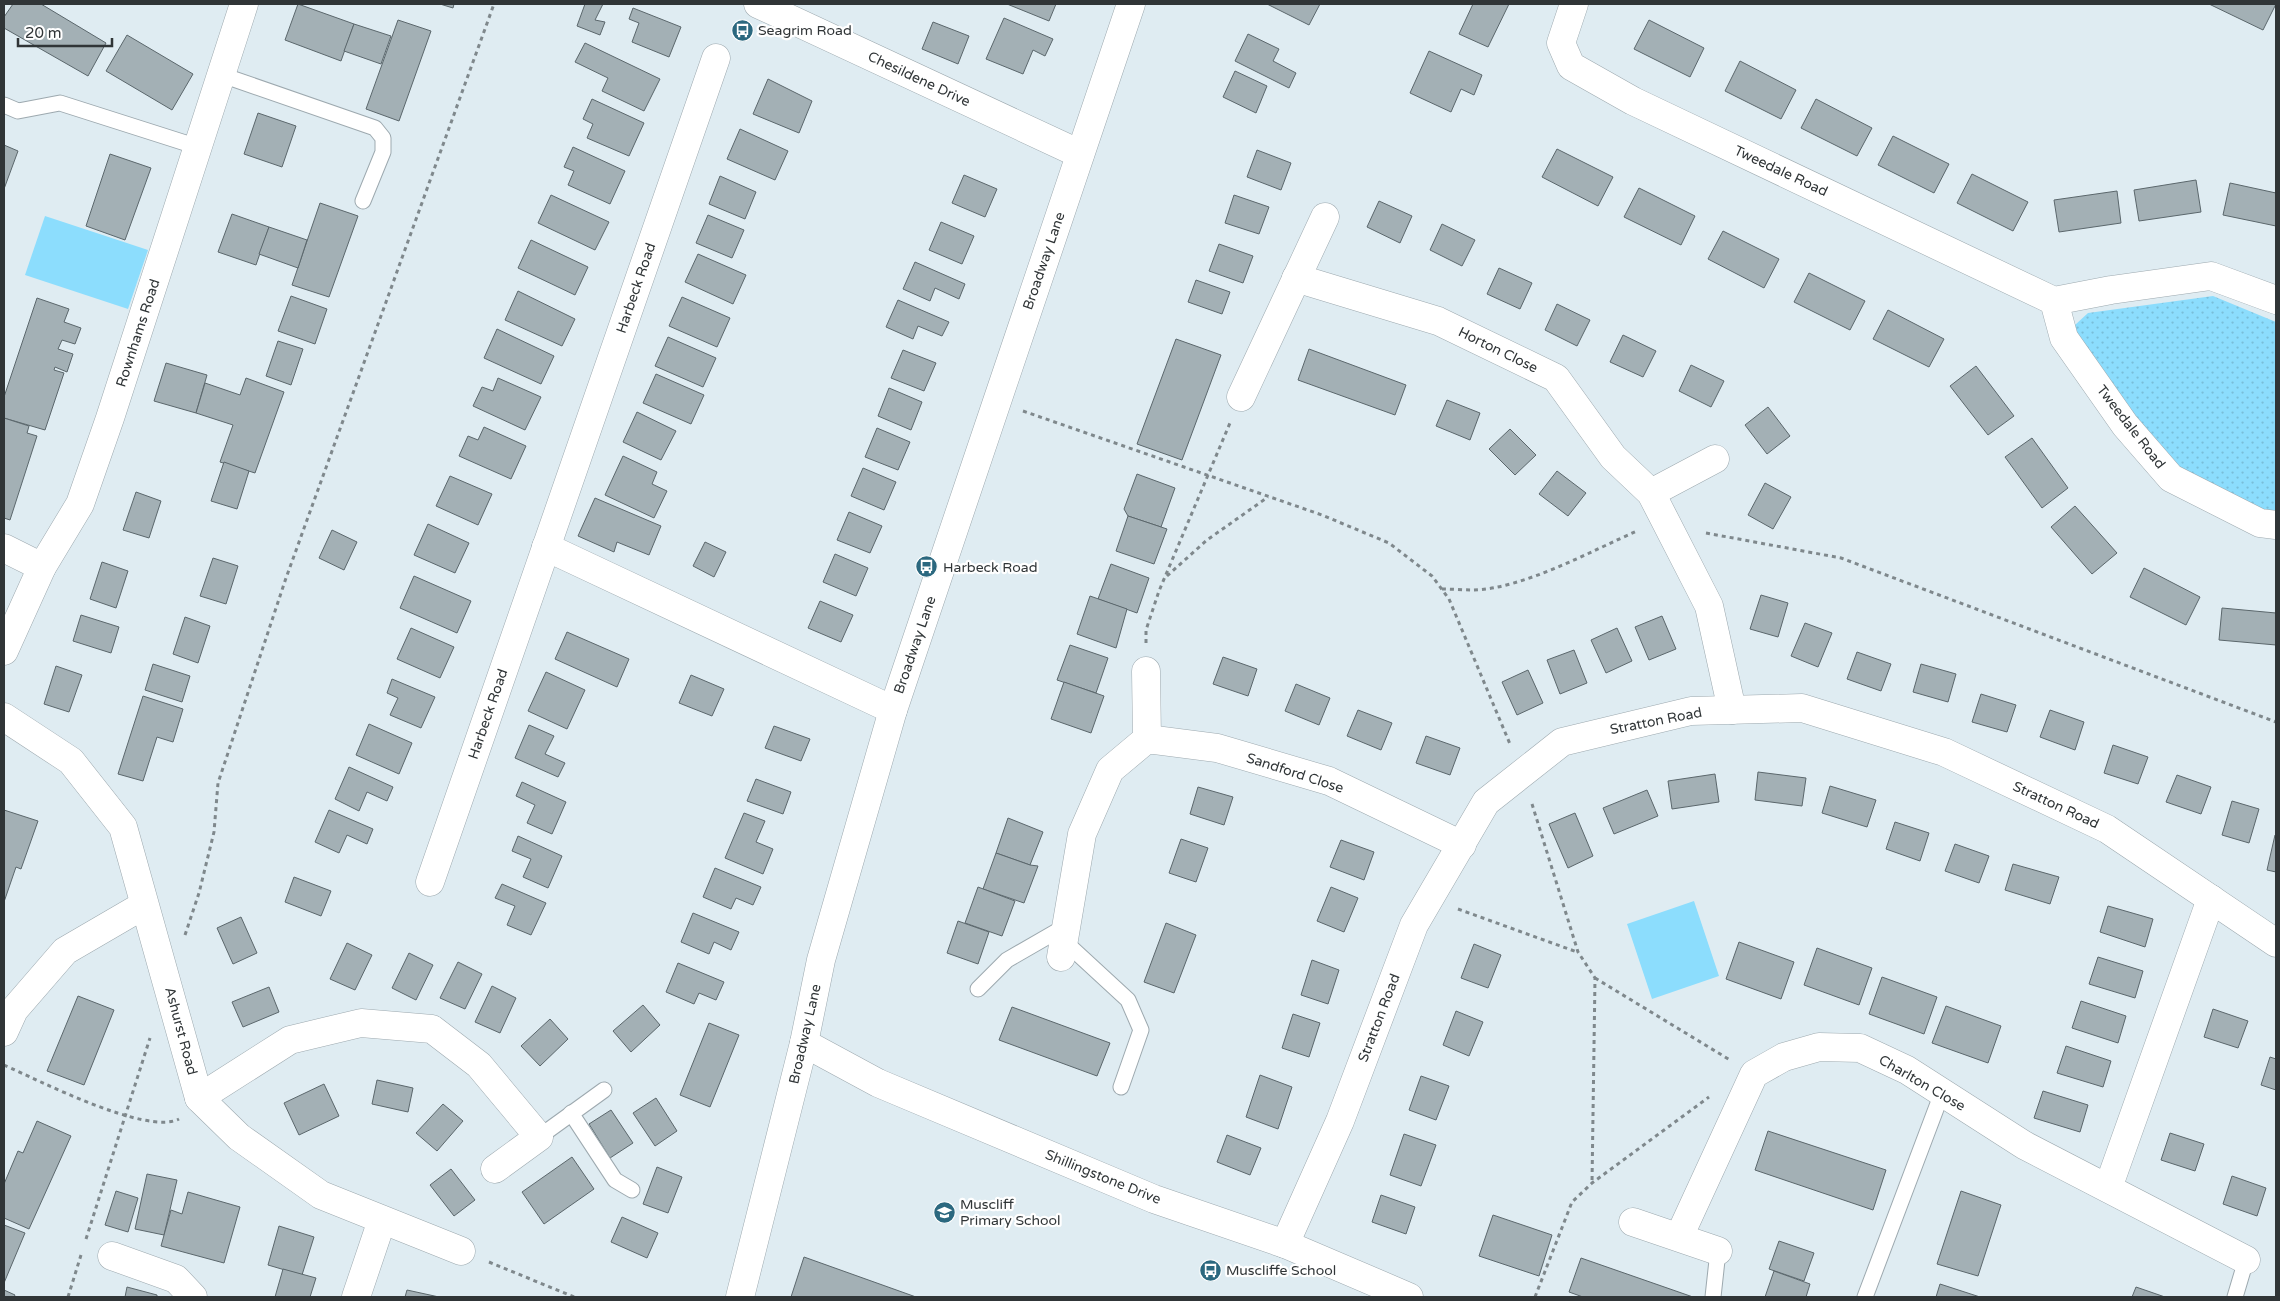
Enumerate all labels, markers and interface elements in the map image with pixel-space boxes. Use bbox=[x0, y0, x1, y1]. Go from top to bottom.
scale bar bbox=[18, 15, 111, 47]
bus stop icon: Seagrim Road bbox=[730, 18, 754, 42]
place label: Seagrim Road bbox=[758, 22, 852, 39]
text: 20 m bbox=[25, 24, 62, 42]
street label: Chesildene Drive bbox=[865, 48, 973, 110]
street label: Tweedale Road bbox=[1731, 142, 1831, 200]
street label: Broadway Lane bbox=[1019, 210, 1069, 312]
street label: Harbeck Road bbox=[613, 241, 659, 335]
street label: Rownhams Road bbox=[112, 277, 164, 389]
street label: Horton Close bbox=[1455, 323, 1541, 377]
street label: Tweedale Road bbox=[2093, 382, 2169, 472]
bus stop icon: Harbeck Road bbox=[915, 555, 939, 579]
place label: Harbeck Road bbox=[943, 559, 1037, 576]
street label: Broadway Lane bbox=[890, 594, 940, 696]
street label: Harbeck Road bbox=[465, 667, 511, 761]
street label: Stratton Road bbox=[1609, 704, 1703, 738]
street label: Sandford Close bbox=[1244, 749, 1346, 797]
street label: Stratton Road bbox=[2010, 778, 2102, 832]
street label: Stratton Road bbox=[1354, 971, 1404, 1065]
street label: Broadway Lane bbox=[785, 982, 825, 1086]
street label: Ashurst Road bbox=[161, 985, 201, 1077]
street label: Charlton Close bbox=[1876, 1051, 1968, 1115]
street label: Shillingstone Drive bbox=[1043, 1146, 1163, 1208]
place label: Muscliff Primary School bbox=[960, 1196, 1061, 1229]
school or university icon: Muscliff Primary School bbox=[932, 1200, 956, 1224]
bus stop icon: Muscliffe School bbox=[1198, 1258, 1222, 1282]
place label: Muscliffe School bbox=[1226, 1262, 1336, 1279]

